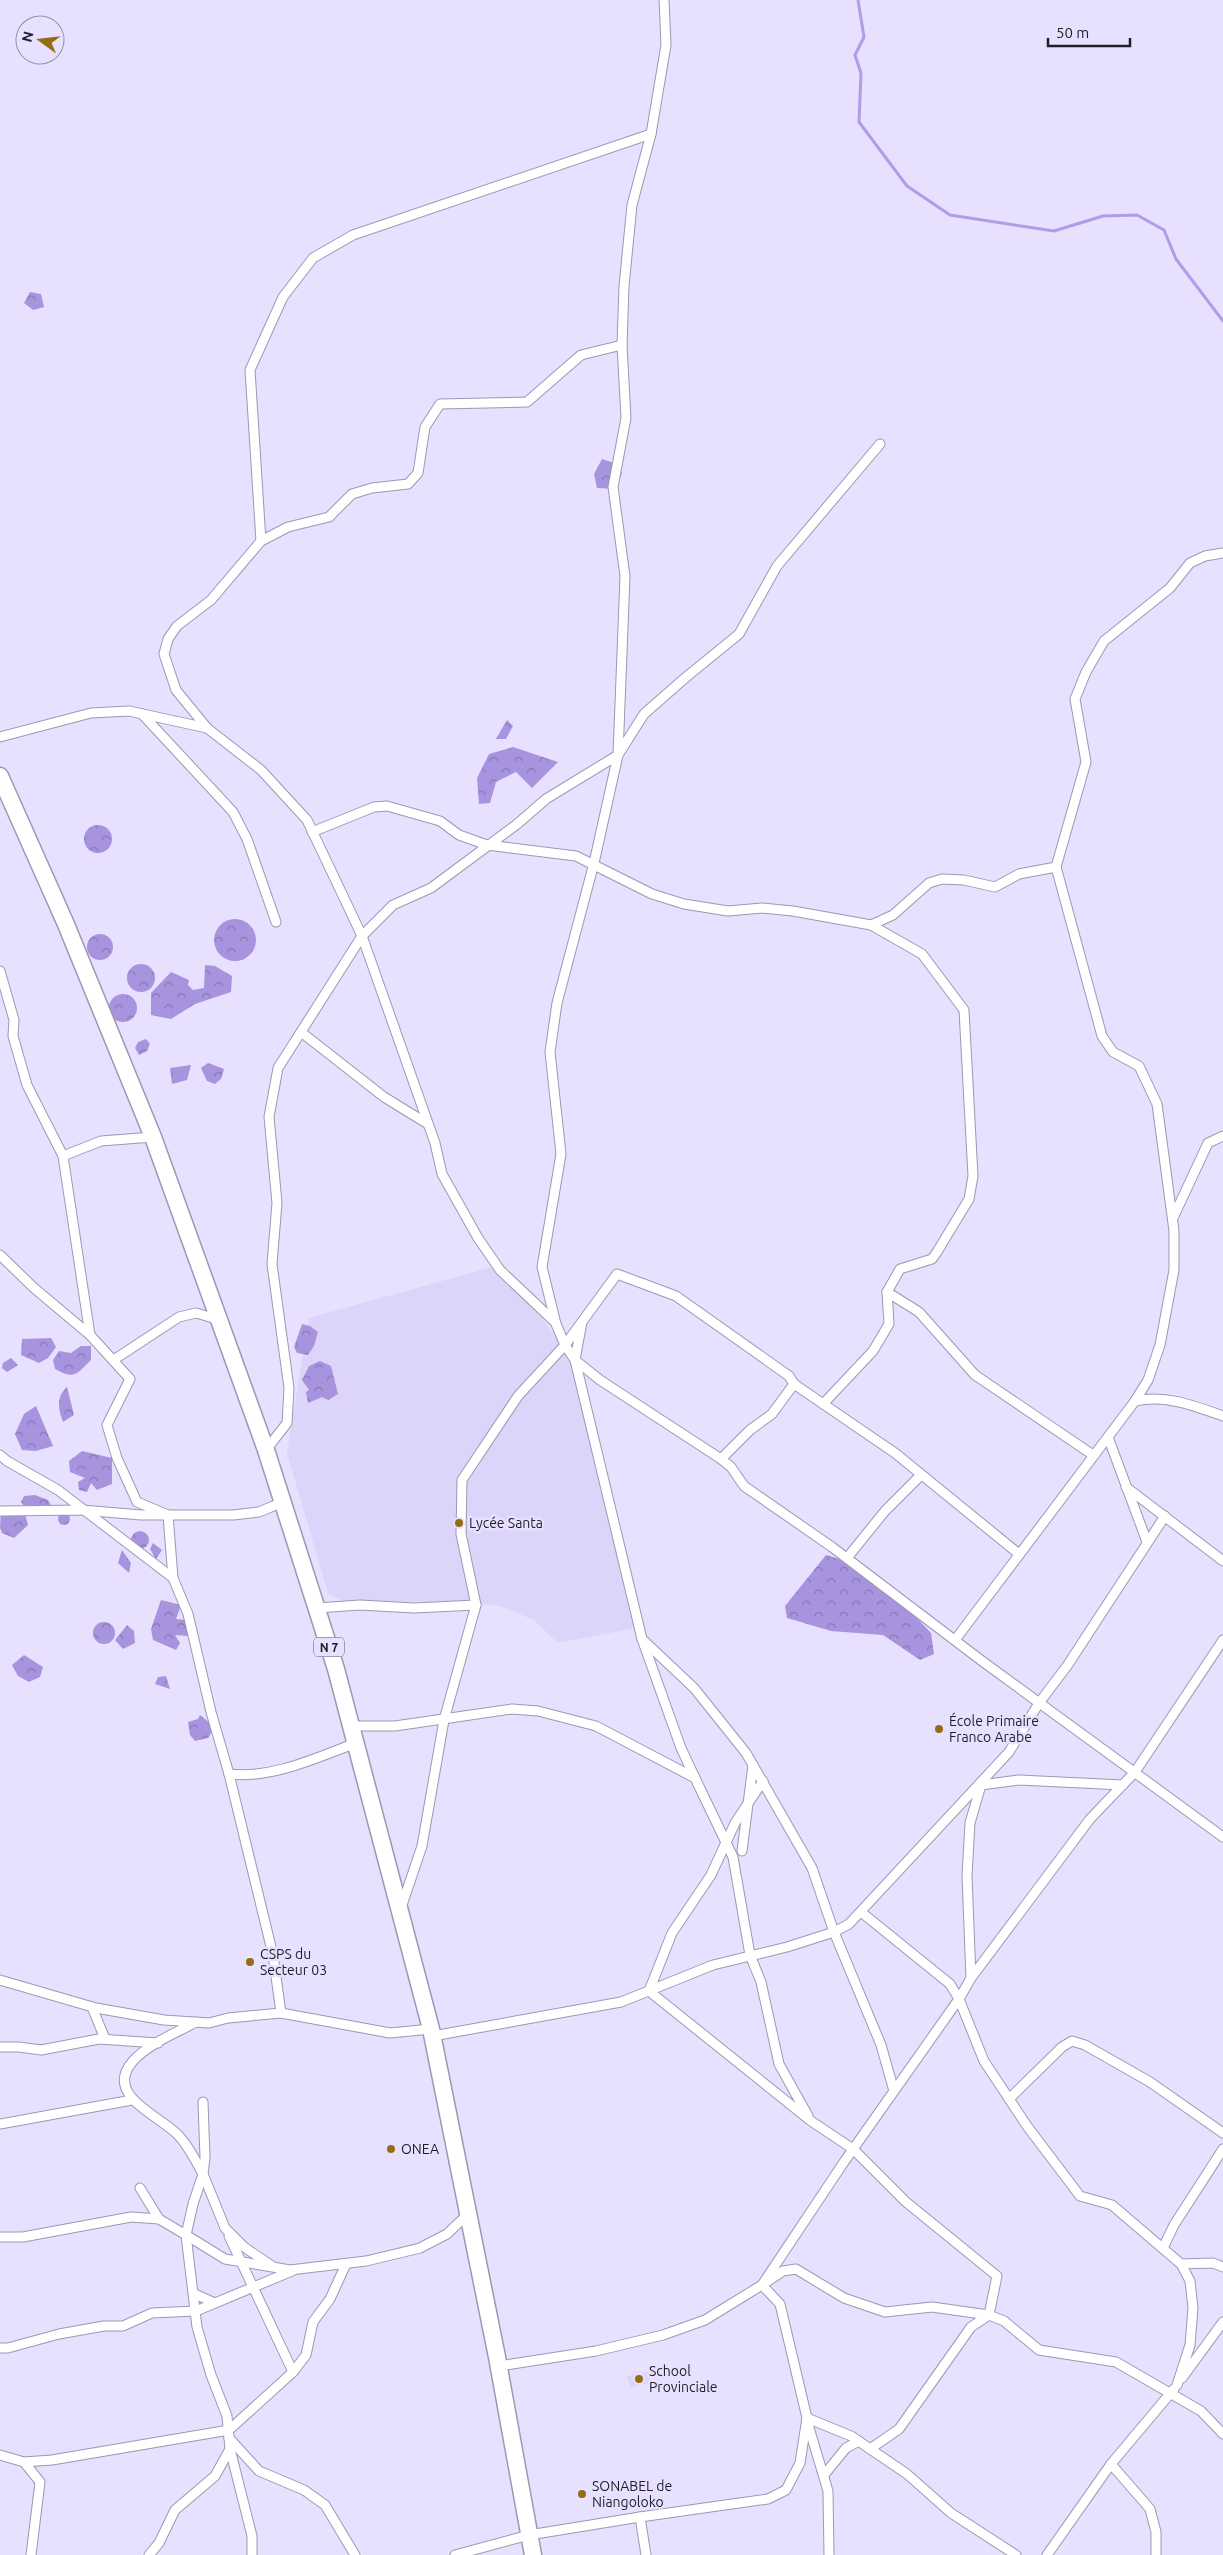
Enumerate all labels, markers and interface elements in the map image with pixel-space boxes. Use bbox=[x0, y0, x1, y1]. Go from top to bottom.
north arrow bbox=[15, 15, 65, 65]
scale bar bbox=[1048, 15, 1130, 47]
text: 50 m bbox=[1056, 24, 1089, 41]
text: N bbox=[18, 30, 37, 44]
place label: Lycée Santa bbox=[469, 1515, 543, 1531]
marker: Lycée Santa bbox=[453, 1517, 465, 1529]
road number: N 7 bbox=[314, 1638, 344, 1656]
place label: École Primaire Franco Arabe bbox=[949, 1712, 1039, 1745]
marker: École Primaire Franco Arabe bbox=[933, 1723, 945, 1735]
place label: CSPS du Secteur 03 bbox=[260, 1946, 327, 1978]
marker: CSPS du Secteur 03 bbox=[244, 1956, 256, 1968]
place label: ONEA bbox=[401, 2141, 439, 2157]
marker: ONEA bbox=[385, 2143, 397, 2155]
place label: School Provinciale bbox=[649, 2363, 718, 2395]
marker: School Provinciale bbox=[633, 2373, 645, 2385]
place label: SONABEL de Niangoloko bbox=[592, 2478, 672, 2510]
marker: SONABEL de Niangoloko bbox=[576, 2488, 588, 2500]

